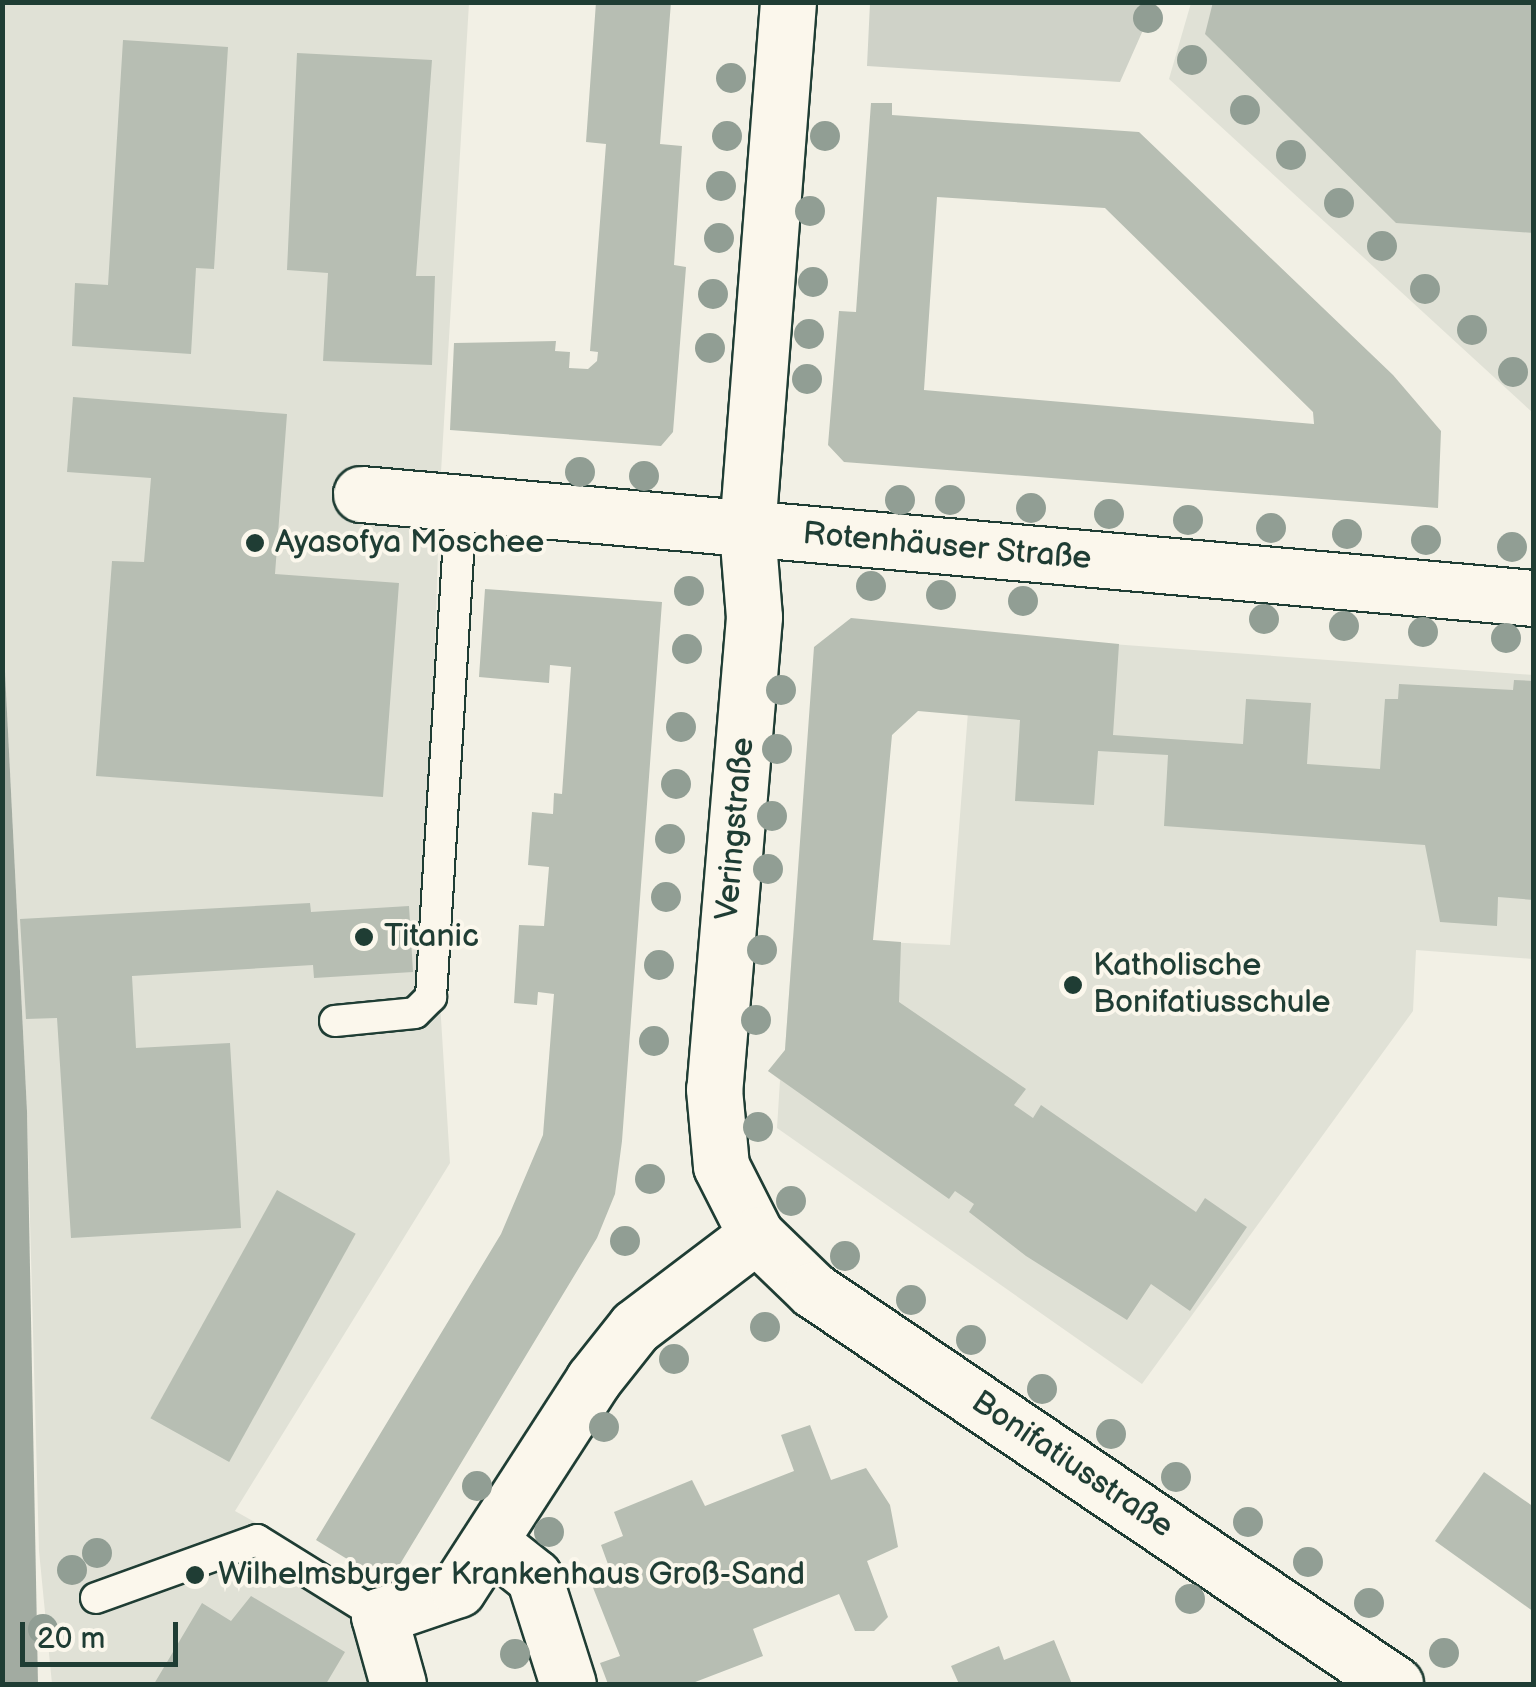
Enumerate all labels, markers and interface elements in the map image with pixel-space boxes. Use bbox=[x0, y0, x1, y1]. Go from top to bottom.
street label: Rotenhäuser Straße bbox=[801, 515, 1093, 579]
place label: Ayasofya Moschee bbox=[275, 524, 544, 562]
marker: Ayasofya Moschee bbox=[244, 532, 266, 554]
street label: Veringstraße bbox=[709, 736, 763, 922]
place label: Titanic bbox=[384, 918, 479, 956]
marker: Titanic bbox=[353, 926, 375, 948]
place label: Katholische Bonifatiusschule bbox=[1093, 948, 1331, 1023]
marker: Katholische Bonifatiusschule bbox=[1062, 974, 1084, 996]
street label: Bonifatiusstraße bbox=[964, 1383, 1180, 1547]
place label: Wilhelmsburger Krankenhaus Groß-Sand bbox=[218, 1556, 805, 1594]
marker: Wilhelmsburger Krankenhaus Groß-Sand bbox=[182, 1562, 208, 1588]
scale bar bbox=[25, 1602, 182, 1664]
text: 20 m bbox=[37, 1621, 105, 1657]

